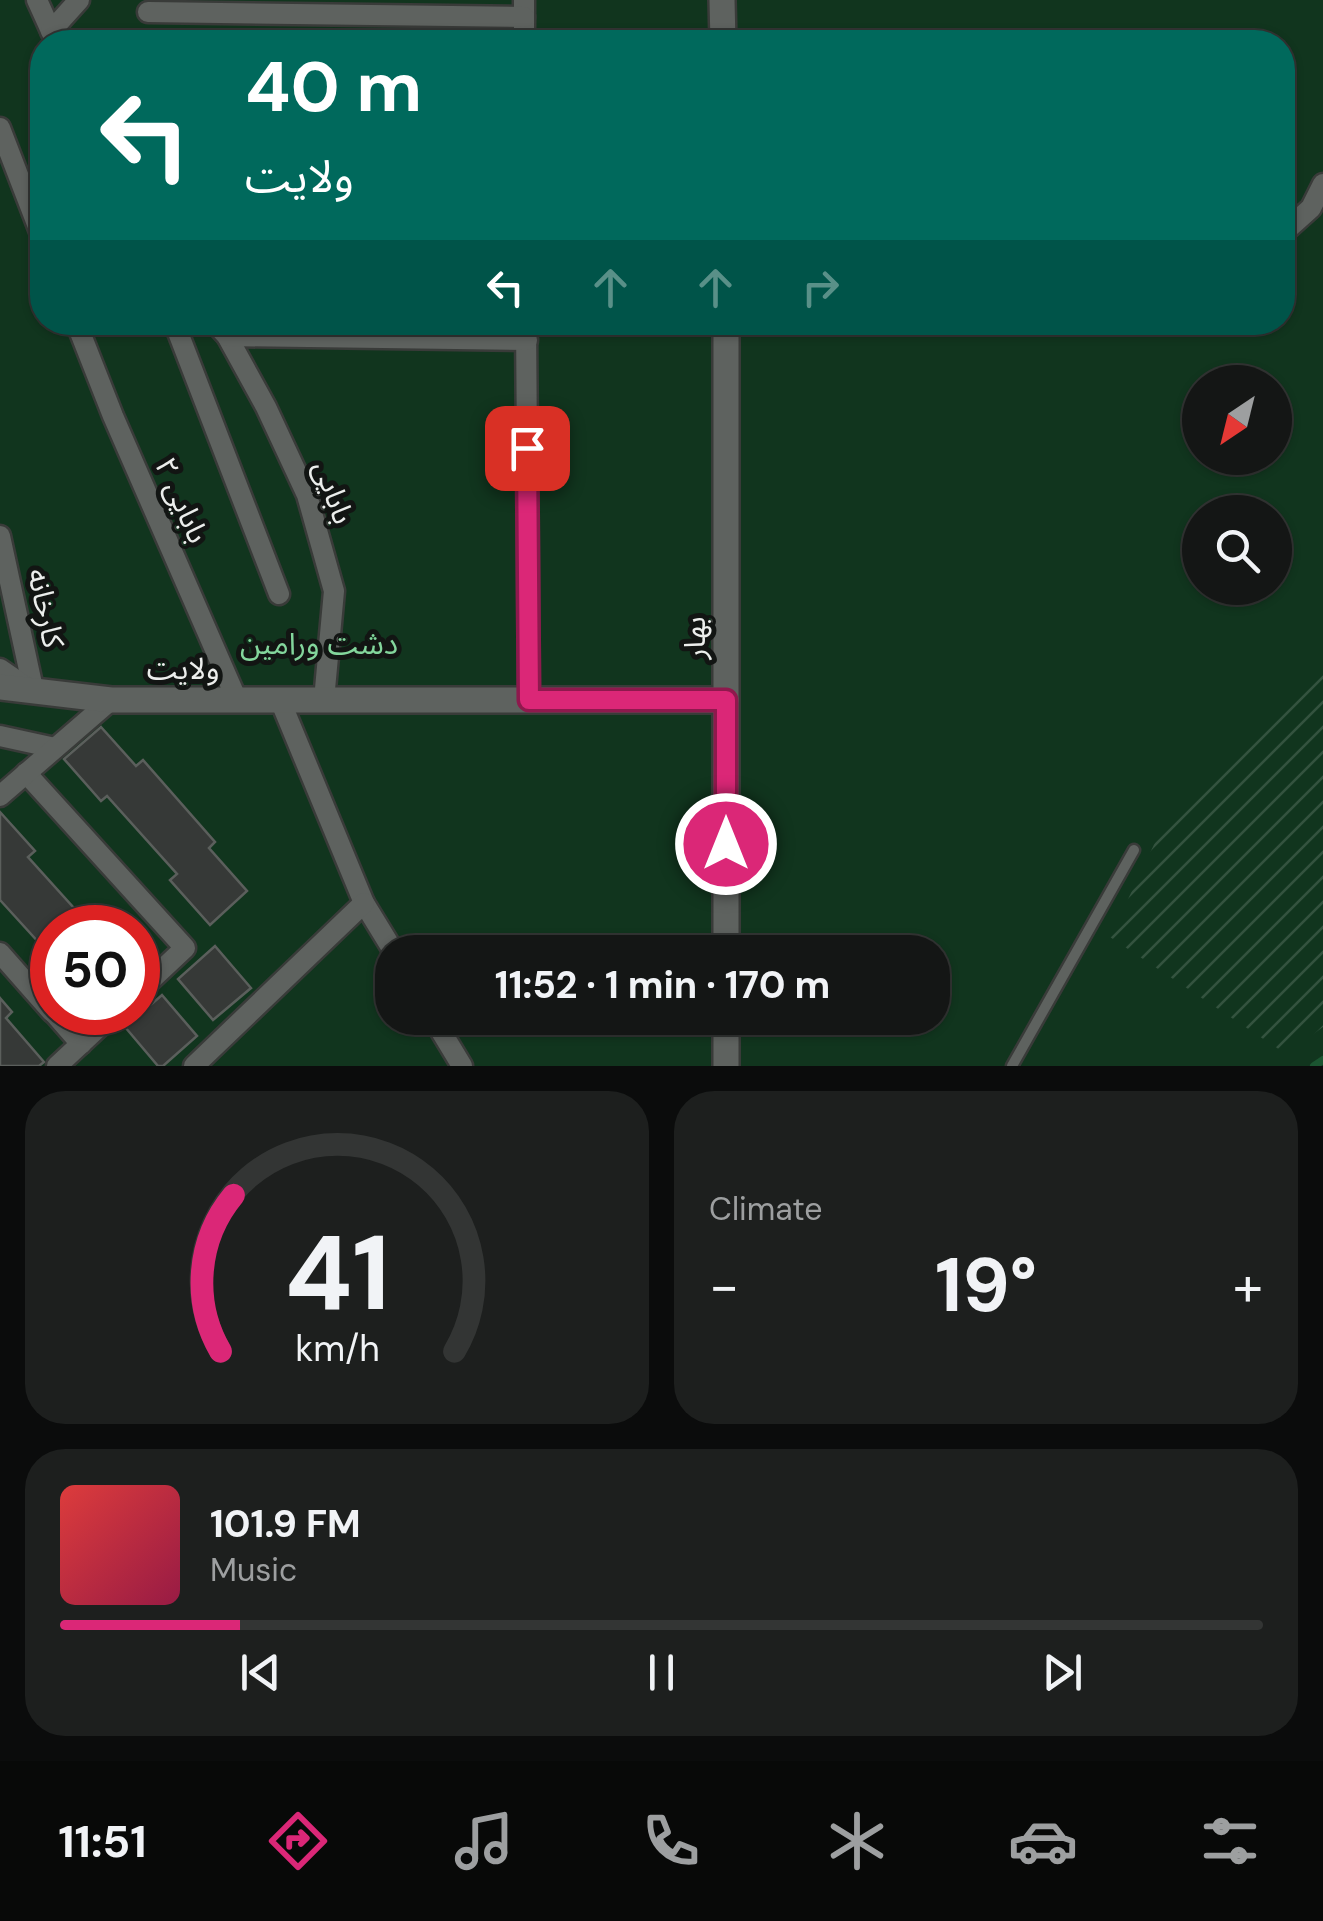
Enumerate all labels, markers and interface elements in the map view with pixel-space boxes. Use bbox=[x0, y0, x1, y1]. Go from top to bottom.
text: 40 m bbox=[245, 42, 422, 133]
icon: left bbox=[80, 70, 210, 200]
text: ولایت bbox=[245, 147, 354, 206]
icon: left bbox=[478, 260, 533, 315]
icon: ahead bbox=[583, 260, 638, 315]
icon: ahead bbox=[688, 260, 743, 315]
icon: right bbox=[793, 260, 848, 315]
north arrow bbox=[1182, 365, 1292, 475]
map controls bbox=[1182, 365, 1292, 605]
pin bbox=[485, 406, 570, 491]
icon: arrive bbox=[500, 421, 555, 476]
street label: بابایی ۲ bbox=[146, 451, 218, 549]
street label: بابایی bbox=[305, 455, 363, 529]
button: search bbox=[1182, 495, 1292, 605]
street label: کارخانه bbox=[19, 565, 74, 652]
street label: بهار bbox=[675, 616, 714, 661]
park label: دشت ورامین bbox=[240, 624, 398, 663]
street label: ولایت bbox=[147, 649, 219, 688]
position arrow bbox=[674, 792, 778, 896]
speed limit sign: 50 bbox=[30, 905, 160, 1035]
text: 11:52 · 1 min · 170 m bbox=[495, 960, 830, 1010]
text: Climate bbox=[709, 1188, 823, 1230]
text: 41 bbox=[284, 1206, 390, 1341]
text: 19° bbox=[935, 1237, 1037, 1334]
text: − bbox=[709, 1250, 739, 1322]
text: + bbox=[1233, 1250, 1263, 1322]
text: km/h bbox=[295, 1326, 379, 1372]
text: 101.9 FM bbox=[210, 1499, 361, 1549]
text: Music bbox=[210, 1549, 297, 1591]
icon: previous bbox=[233, 1645, 288, 1700]
icon: pause bbox=[634, 1645, 689, 1700]
icon: next bbox=[1035, 1645, 1090, 1700]
icon: directions bbox=[263, 1806, 333, 1876]
icon: music bbox=[449, 1806, 519, 1876]
icon: phone bbox=[636, 1806, 706, 1876]
icon: climate bbox=[822, 1806, 892, 1876]
icon: car bbox=[1008, 1806, 1078, 1876]
icon: filters bbox=[1195, 1806, 1265, 1876]
text: 11:51 bbox=[58, 1812, 147, 1871]

